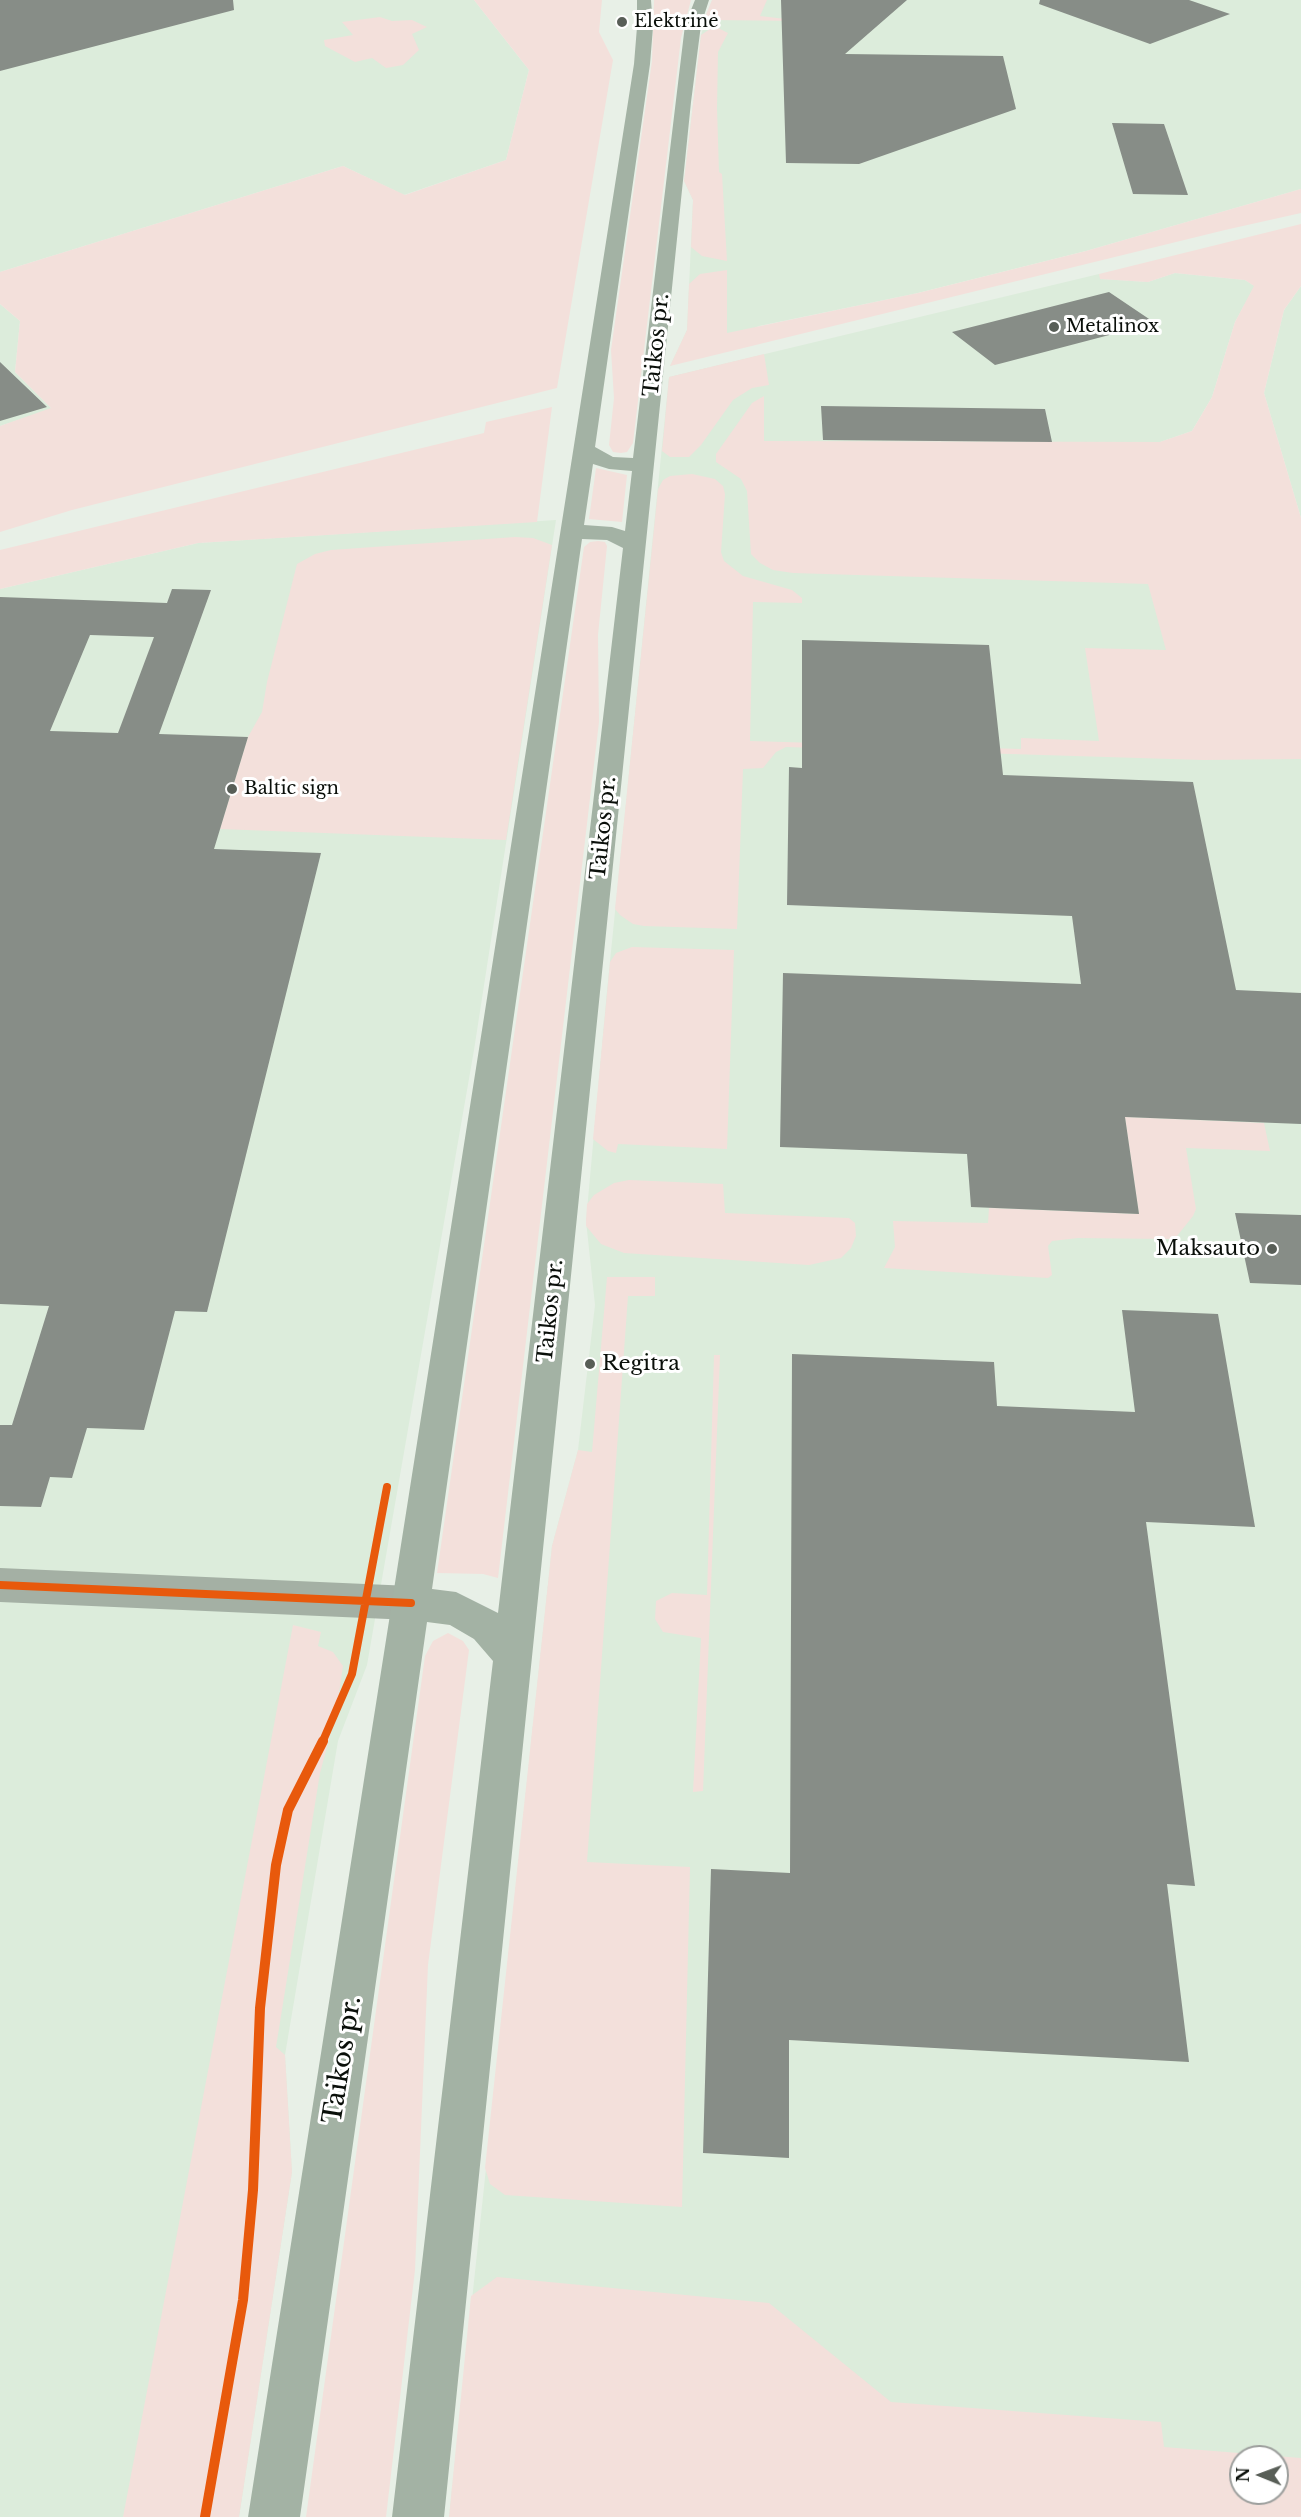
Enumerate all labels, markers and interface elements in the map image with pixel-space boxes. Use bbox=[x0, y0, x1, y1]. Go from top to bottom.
place label: Elektrinė bbox=[634, 11, 719, 33]
marker: Elektrinė bbox=[615, 15, 629, 29]
street label: Taikos pr. bbox=[639, 292, 675, 398]
place label: Metalinox bbox=[1066, 316, 1159, 338]
marker: Metalinox bbox=[1047, 320, 1061, 334]
street label: Taikos pr. bbox=[586, 775, 622, 881]
place label: Baltic sign bbox=[244, 778, 339, 800]
marker: Baltic sign bbox=[225, 782, 239, 796]
place label: Maksauto bbox=[1156, 1236, 1260, 1262]
marker: Maksauto bbox=[1265, 1242, 1279, 1256]
street label: Taikos pr. bbox=[533, 1258, 569, 1364]
place label: Regitra bbox=[602, 1351, 680, 1377]
marker: Regitra bbox=[583, 1357, 597, 1371]
street label: Taikos pr. bbox=[318, 1994, 368, 2126]
north arrow bbox=[1229, 2445, 1289, 2505]
text: N bbox=[1233, 2467, 1253, 2482]

